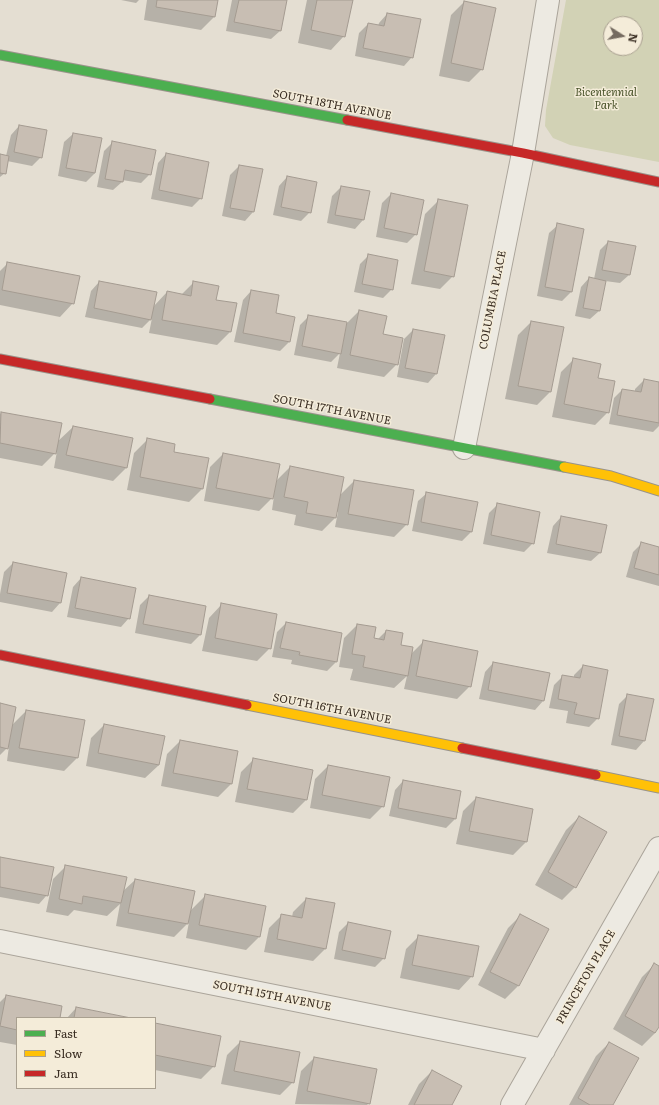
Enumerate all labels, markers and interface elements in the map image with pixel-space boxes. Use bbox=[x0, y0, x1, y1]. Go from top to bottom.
north arrow bbox=[603, 16, 643, 56]
text: N bbox=[625, 32, 643, 44]
park label: Bicentennial Park bbox=[575, 86, 637, 112]
street label: SOUTH 18TH AVENUE bbox=[272, 87, 392, 123]
street label: COLUMBIA PLACE bbox=[477, 249, 509, 351]
street label: SOUTH 17TH AVENUE bbox=[272, 392, 392, 428]
street label: SOUTH 16TH AVENUE bbox=[272, 691, 392, 727]
street label: PRINCETON PLACE bbox=[554, 928, 618, 1026]
street label: SOUTH 15TH AVENUE bbox=[212, 978, 332, 1014]
legend bbox=[16, 1017, 156, 1089]
text: Fast bbox=[54, 1024, 77, 1042]
text: Slow bbox=[54, 1044, 82, 1062]
text: Jam bbox=[54, 1064, 78, 1082]

